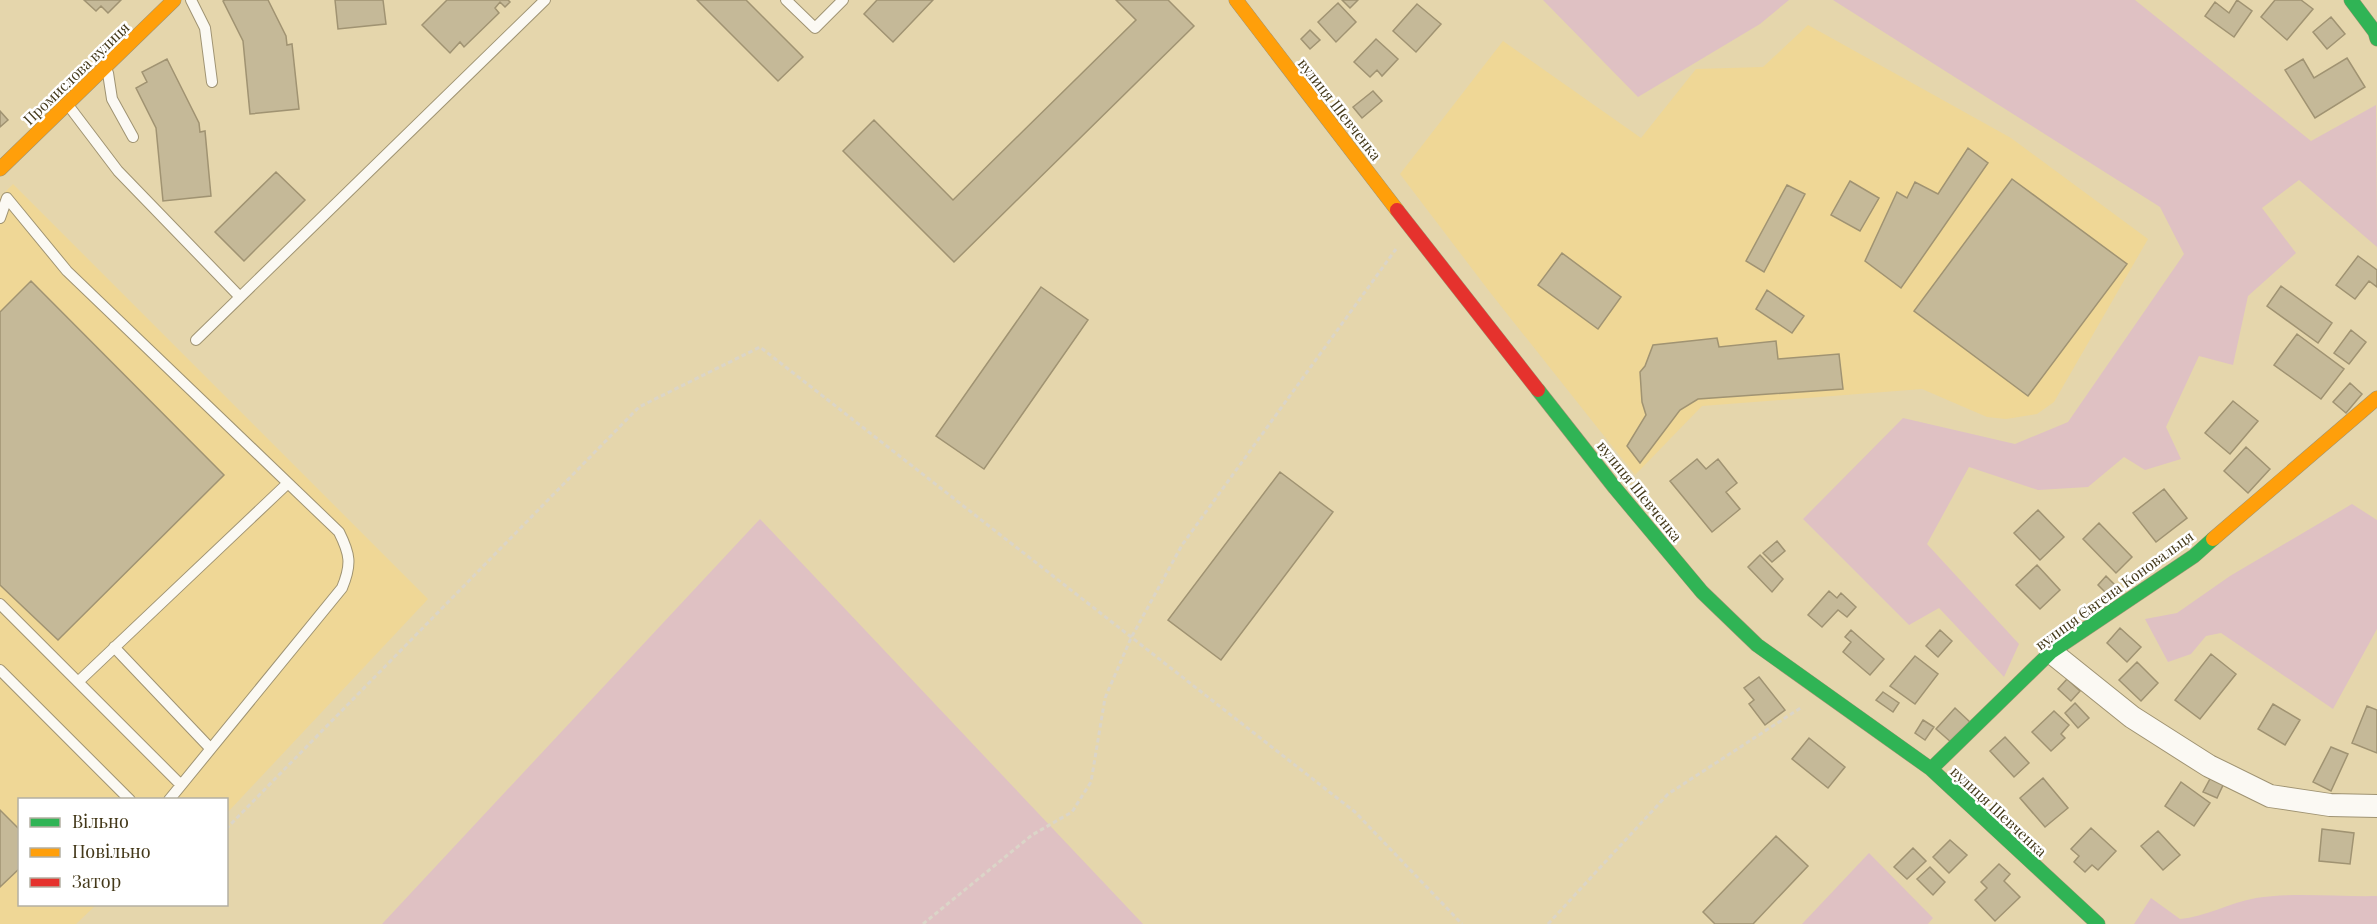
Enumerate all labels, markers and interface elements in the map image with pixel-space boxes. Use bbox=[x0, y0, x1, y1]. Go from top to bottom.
street label: Промислова вулиця bbox=[19, 17, 133, 129]
street label: вулиця Шевченка bbox=[1294, 54, 1387, 165]
street label: вулиця Шевченка bbox=[1593, 436, 1687, 546]
street label: вулиця Євгена Коновальця bbox=[2031, 526, 2197, 654]
street label: вулиця Шевченка bbox=[1947, 761, 2052, 861]
legend bbox=[18, 798, 228, 906]
text: Вільно bbox=[72, 809, 129, 833]
text: Повільно bbox=[72, 839, 151, 863]
text: Затор bbox=[72, 869, 121, 893]

